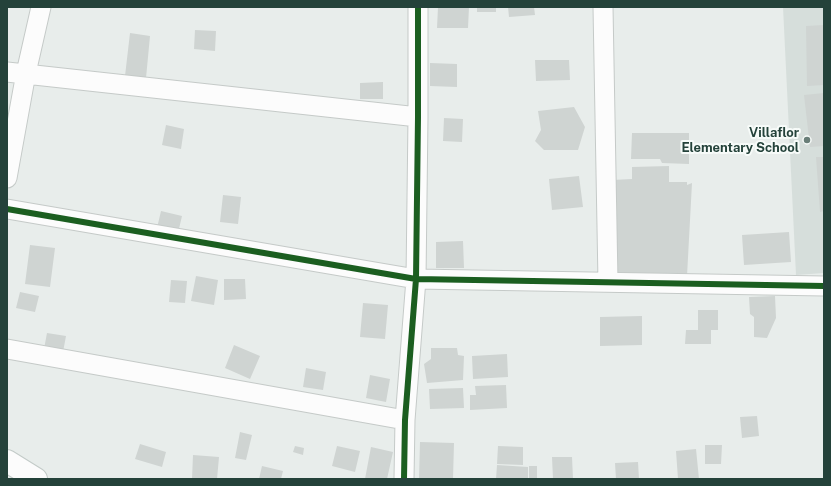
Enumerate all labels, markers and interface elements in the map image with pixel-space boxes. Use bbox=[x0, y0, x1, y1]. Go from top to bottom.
place label: Villaflor Elementary School bbox=[681, 125, 799, 156]
marker: Villaflor Elementary School bbox=[802, 135, 812, 145]

